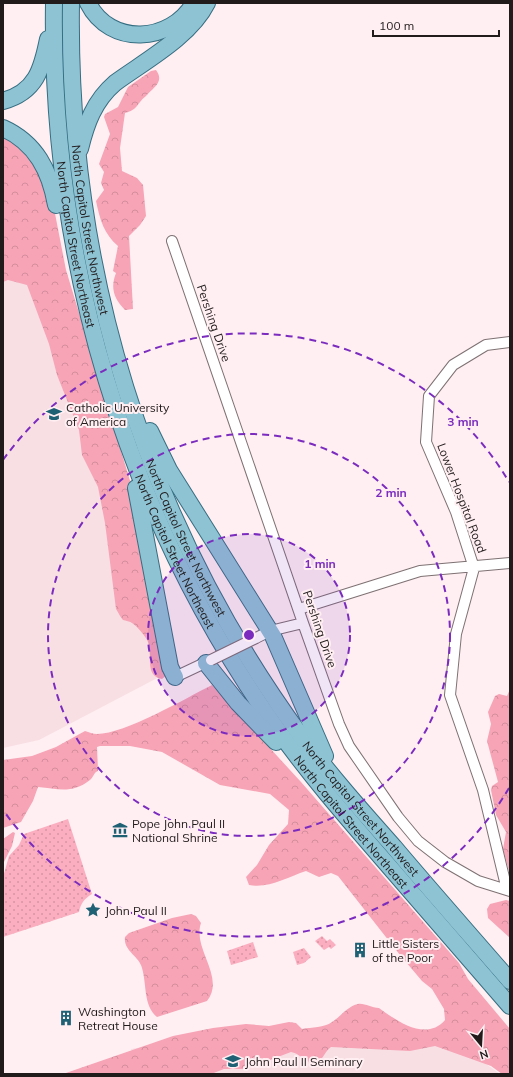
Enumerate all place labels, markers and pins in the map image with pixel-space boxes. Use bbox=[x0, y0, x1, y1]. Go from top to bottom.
place label: Catholic University of America bbox=[66, 400, 170, 429]
school or university icon: Catholic University of America bbox=[45, 405, 63, 423]
centre of rings bbox=[242, 628, 256, 642]
place label: Pope John Paul II National Shrine bbox=[132, 816, 225, 845]
museum icon: Pope John Paul II National Shrine bbox=[111, 821, 129, 839]
place icon: John Paul II bbox=[84, 901, 102, 919]
place label: John Paul II bbox=[105, 903, 167, 918]
place label: Little Sisters of the Poor bbox=[372, 936, 439, 965]
building icon: Little Sisters of the Poor bbox=[351, 941, 369, 959]
place label: Washington Retreat House bbox=[78, 1004, 158, 1033]
building icon: Washington Retreat House bbox=[57, 1009, 75, 1027]
school or university icon: John Paul II Seminary bbox=[224, 1052, 242, 1070]
place label: John Paul II Seminary bbox=[245, 1054, 363, 1069]

